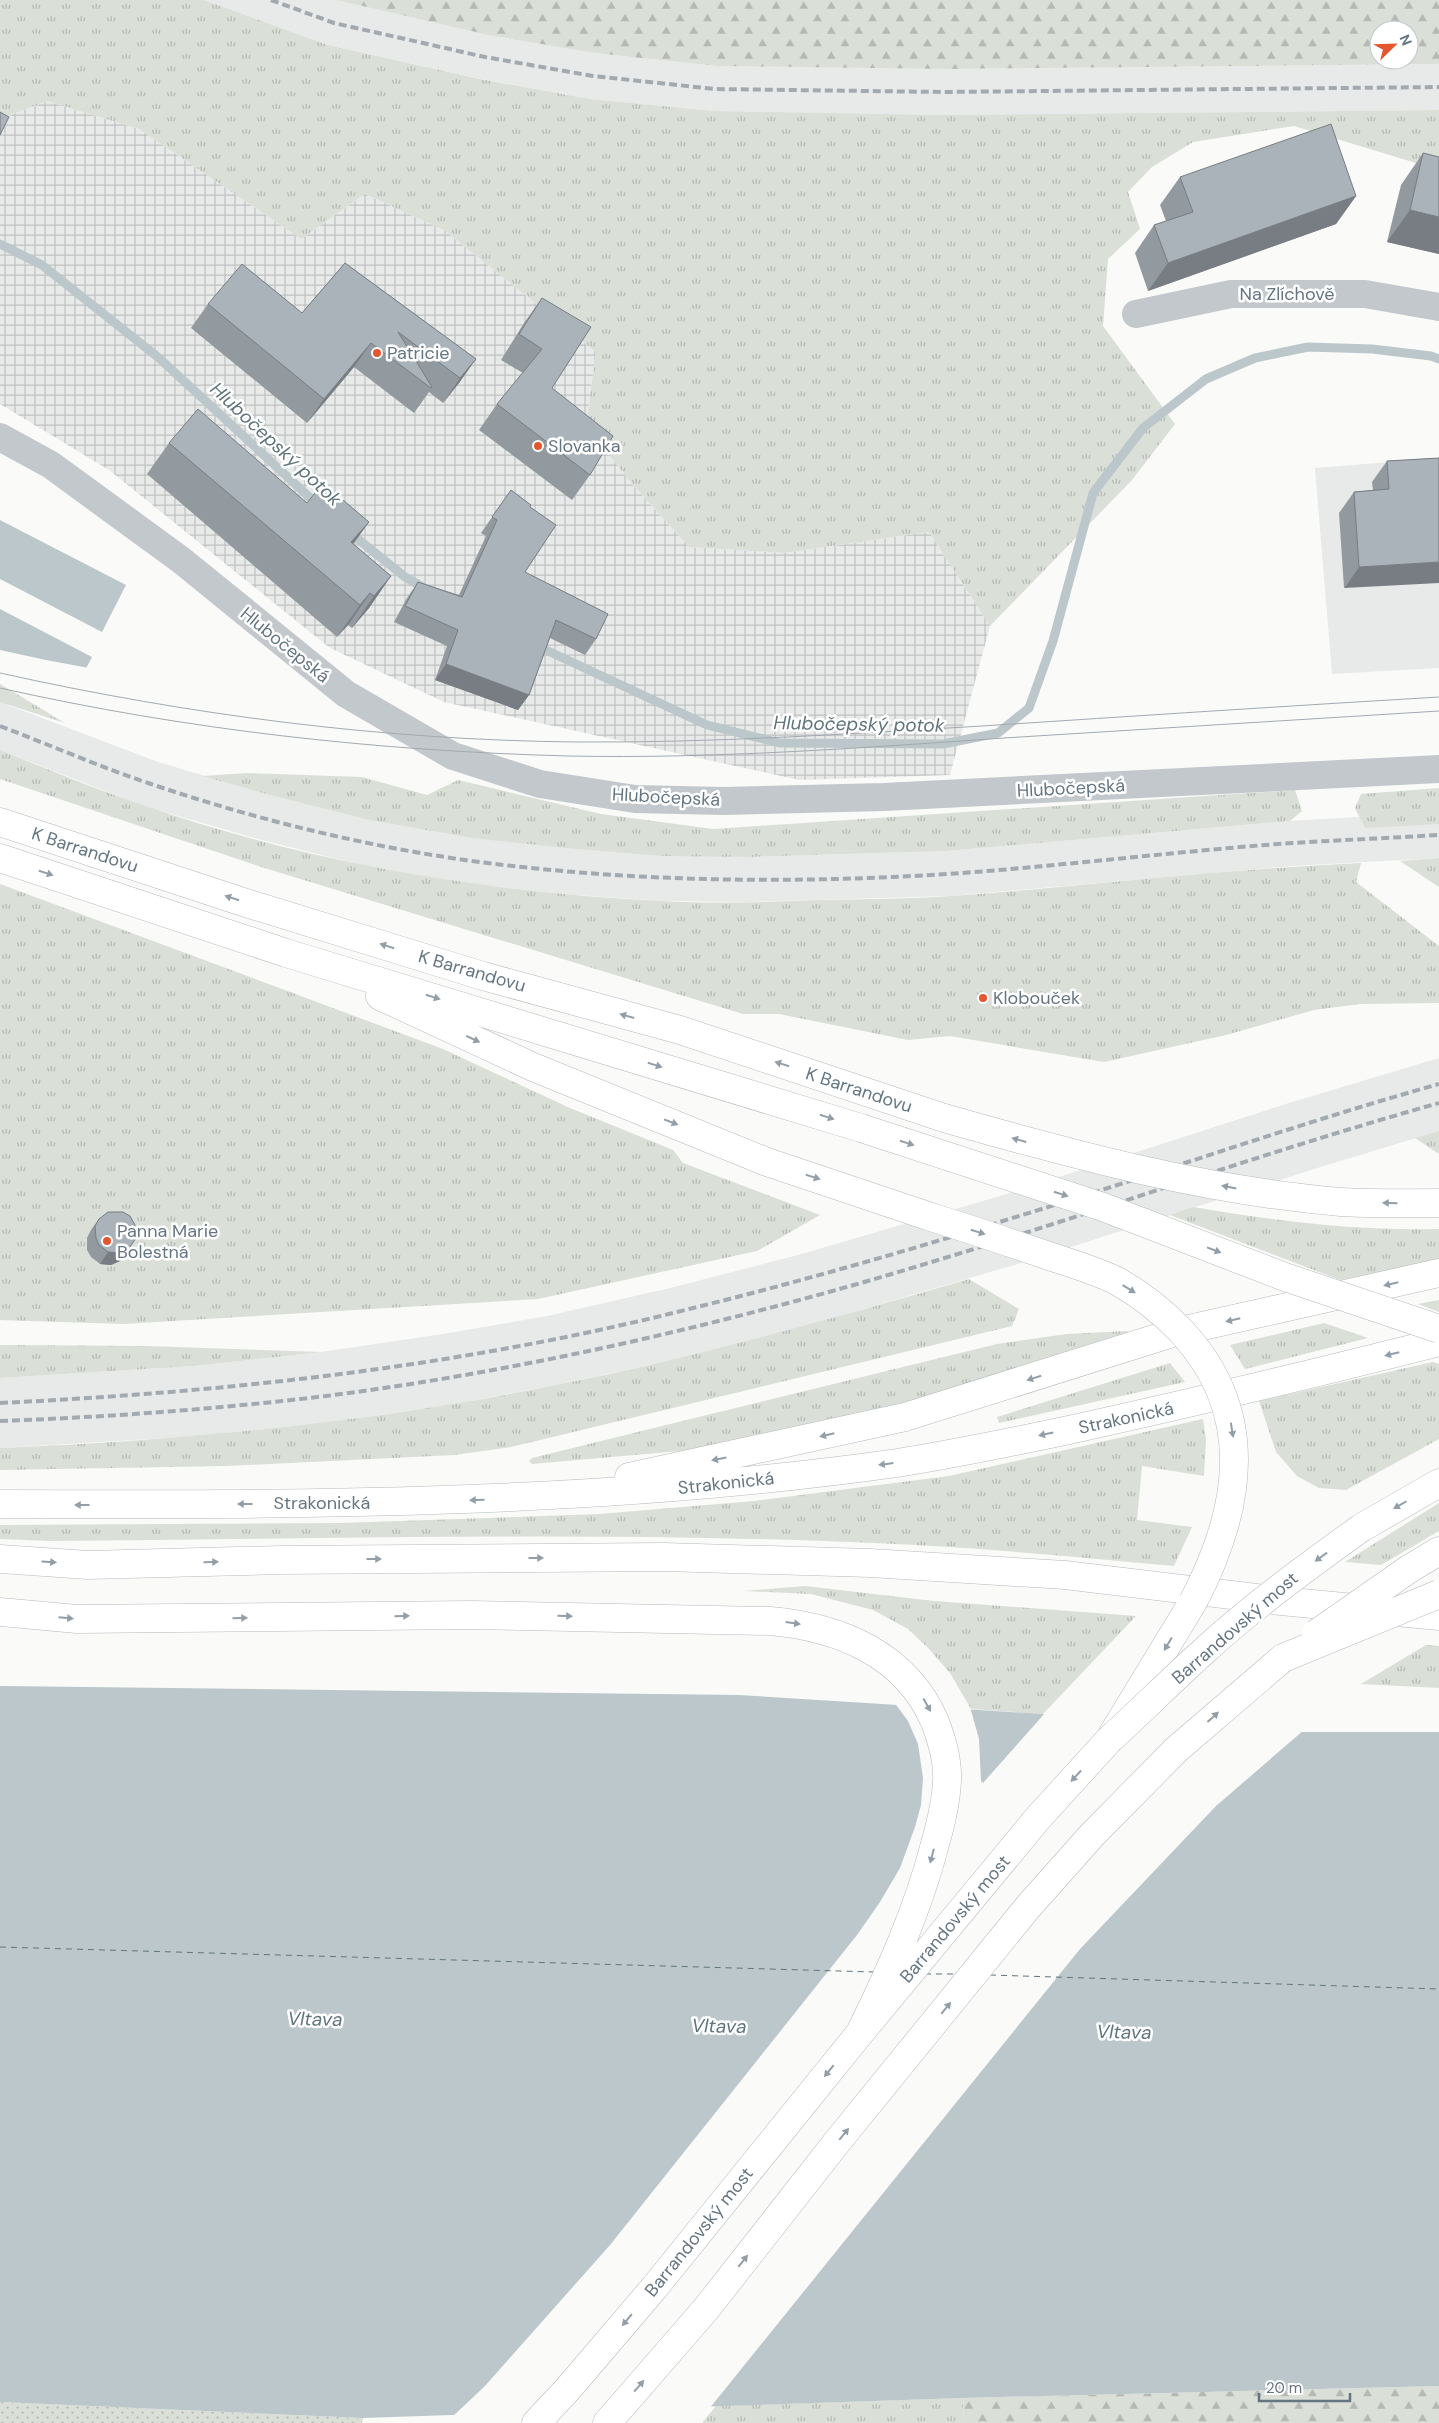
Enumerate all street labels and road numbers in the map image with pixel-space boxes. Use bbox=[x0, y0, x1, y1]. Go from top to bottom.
street label: Na Zlíchově bbox=[1240, 282, 1334, 306]
street label: Hlubočepská bbox=[235, 602, 335, 688]
street label: Hlubočepská bbox=[1016, 773, 1126, 803]
street label: Hlubočepská bbox=[611, 782, 721, 812]
street label: K Barrandovu bbox=[29, 821, 141, 879]
street label: K Barrandovu bbox=[415, 944, 529, 998]
street label: K Barrandovu bbox=[803, 1061, 915, 1119]
street label: Strakonická bbox=[1076, 1396, 1176, 1440]
street label: Strakonická bbox=[677, 1466, 775, 1500]
street label: Strakonická bbox=[274, 1491, 370, 1515]
street label: Barrandovský most bbox=[1167, 1566, 1303, 1690]
street label: Barrandovský most bbox=[894, 1850, 1016, 1988]
street label: Barrandovský most bbox=[639, 2162, 759, 2302]

